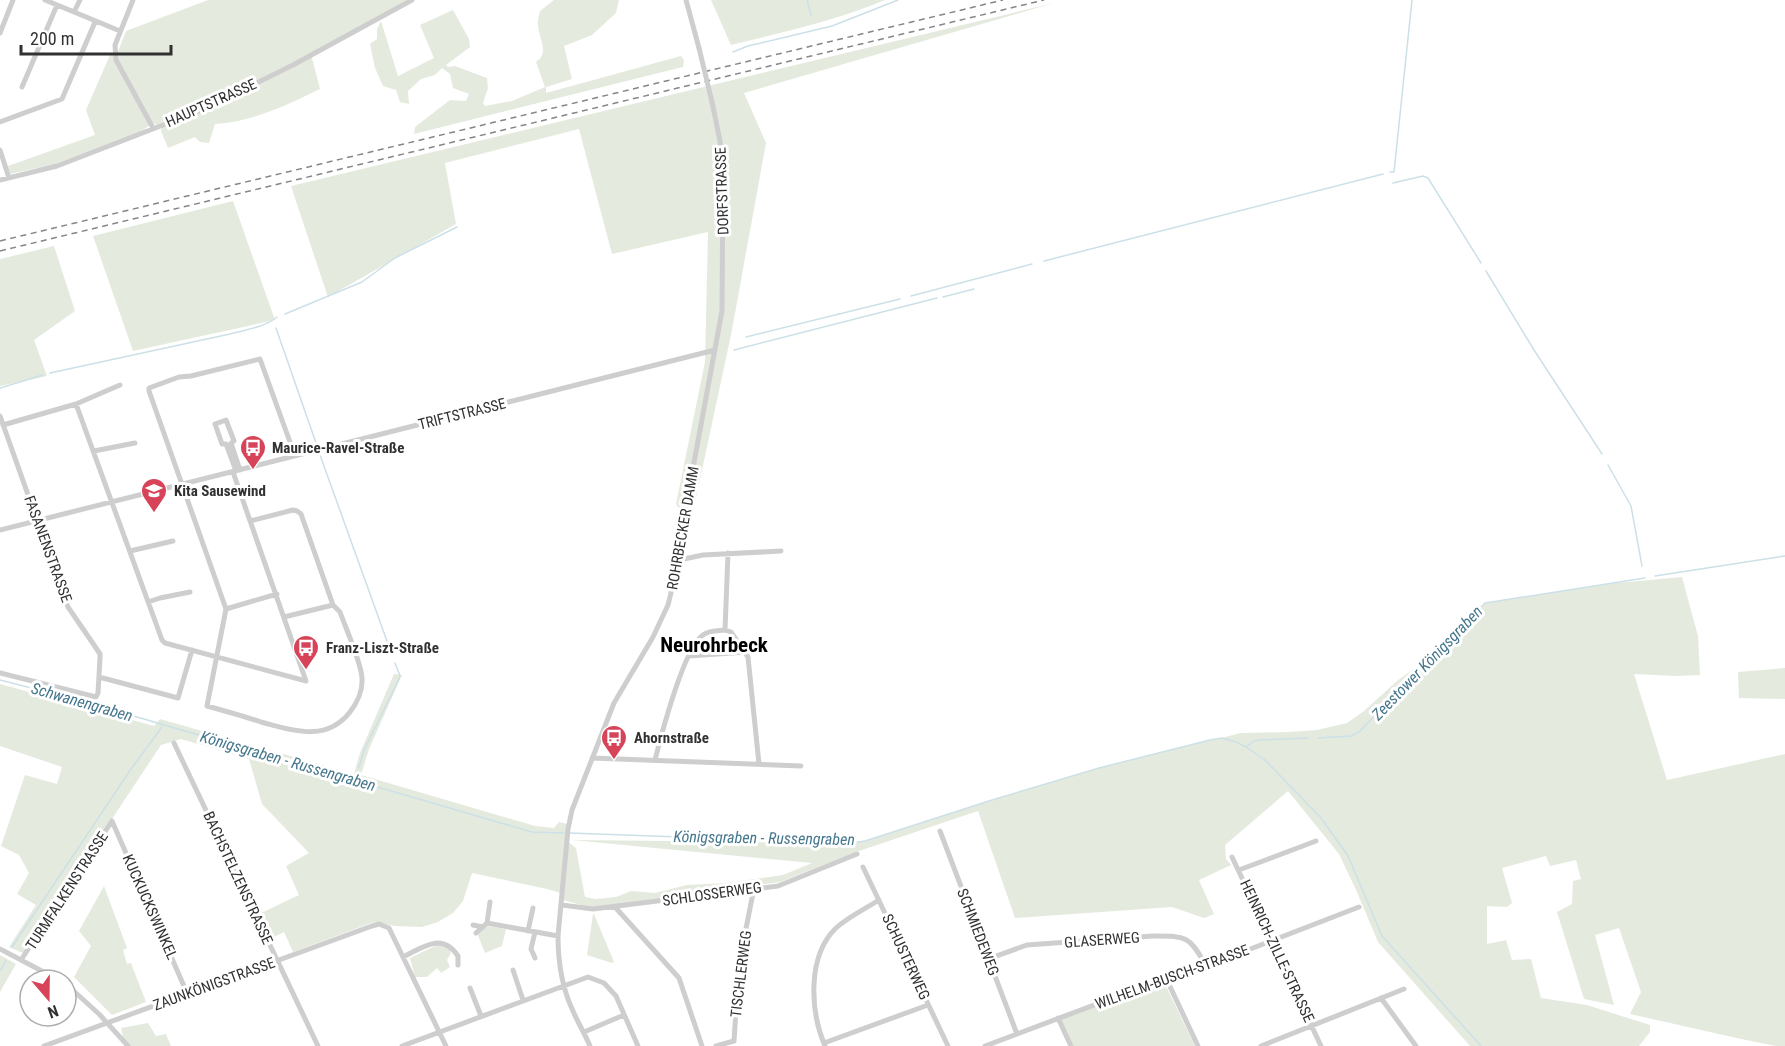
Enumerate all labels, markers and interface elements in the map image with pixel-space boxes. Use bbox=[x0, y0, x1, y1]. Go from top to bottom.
scale bar bbox=[21, 18, 171, 56]
text: 200 m bbox=[30, 28, 74, 49]
street label: HAUPTSTRASSE bbox=[163, 75, 259, 131]
street label: DORFSTRASSE bbox=[711, 147, 733, 235]
street label: TRIFTSTRASSE bbox=[416, 394, 508, 434]
bus stop icon: Maurice-Ravel-Straße bbox=[238, 433, 268, 471]
place label: Maurice-Ravel-Straße bbox=[272, 439, 404, 457]
street label: ROHRBECKER DAMM bbox=[663, 465, 703, 591]
school or university icon: Kita Sausewind bbox=[139, 476, 169, 514]
place label: Kita Sausewind bbox=[174, 482, 266, 500]
street label: FASANENSTRASSE bbox=[20, 493, 76, 605]
water label: Zeestower Königsgraben bbox=[1367, 602, 1486, 725]
bus stop icon: Franz-Liszt-Straße bbox=[291, 633, 321, 671]
district label: Neurohrbeck bbox=[660, 633, 769, 657]
place label: Franz-Liszt-Straße bbox=[326, 639, 439, 657]
water label: Schwanengraben bbox=[29, 678, 135, 726]
bus stop icon: Ahornstraße bbox=[599, 723, 629, 761]
water label: Königsgraben - Russengraben bbox=[198, 727, 378, 795]
place label: Ahornstraße bbox=[634, 729, 709, 747]
street label: BACHSTELZENSTRASSE bbox=[199, 809, 277, 947]
water label: Königsgraben - Russengraben bbox=[673, 827, 855, 849]
street label: TURMFALKENSTRASSE bbox=[22, 828, 112, 954]
street label: KUCKUCKSWINKEL bbox=[119, 852, 181, 962]
street label: HEINRICH-ZILLE-STRASSE bbox=[1236, 877, 1318, 1025]
street label: SCHLOSSERWEG bbox=[661, 878, 763, 910]
street label: SCHMIEDEWEG bbox=[953, 886, 1003, 978]
street label: SCHUSTERWEG bbox=[878, 911, 934, 1003]
street label: GLASERWEG bbox=[1064, 928, 1140, 952]
street label: TISCHLERWEG bbox=[727, 930, 755, 1018]
street label: WILHELM-BUSCH-STRASSE bbox=[1093, 941, 1251, 1013]
street label: ZAUNKÖNIGSTRASSE bbox=[151, 954, 277, 1014]
north arrow bbox=[18, 968, 78, 1028]
text: N bbox=[45, 1001, 61, 1022]

